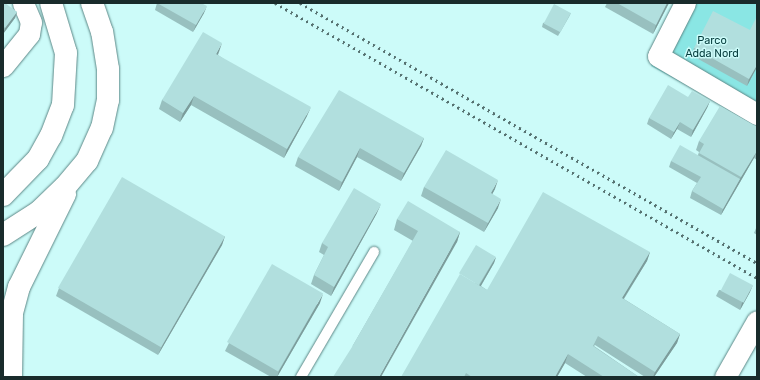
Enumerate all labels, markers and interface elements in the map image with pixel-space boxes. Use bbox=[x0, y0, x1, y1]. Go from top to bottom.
park label: Parco Adda Nord bbox=[685, 35, 739, 61]

